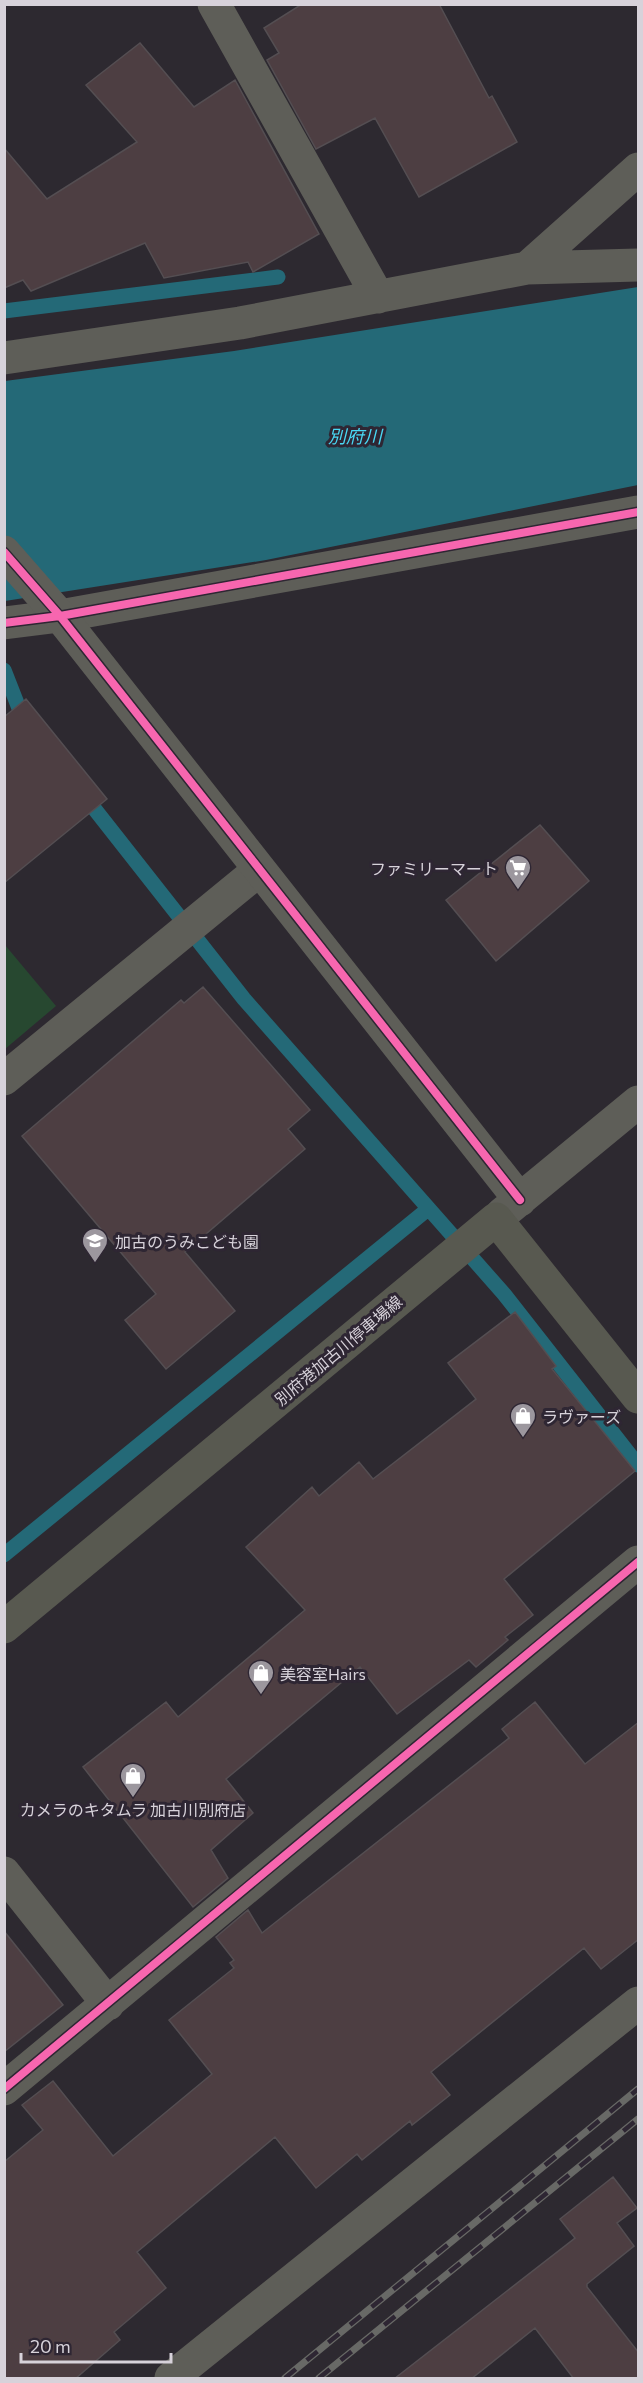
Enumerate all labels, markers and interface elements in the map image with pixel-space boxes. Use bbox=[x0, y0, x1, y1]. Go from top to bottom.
water label: 別府川 bbox=[328, 425, 384, 447]
supermarket icon: ファミリーマート bbox=[503, 853, 533, 891]
place label: ファミリーマート bbox=[370, 859, 498, 878]
school or university icon: 加古のうみこども園 bbox=[80, 1226, 110, 1264]
place label: 加古のうみこども園 bbox=[115, 1232, 259, 1251]
street label: 別府港加古川停車場線 bbox=[271, 1291, 405, 1409]
shop icon: ラヴァーズ bbox=[508, 1401, 538, 1439]
place label: ラヴァーズ bbox=[542, 1407, 621, 1426]
shop icon: 美容室Hairs bbox=[246, 1658, 276, 1696]
place label: 美容室Hairs bbox=[280, 1664, 366, 1683]
shop icon: カメラのキタムラ 加古川別府店 bbox=[118, 1761, 148, 1799]
place label: カメラのキタムラ 加古川別府店 bbox=[20, 1800, 246, 1819]
scale bar bbox=[21, 2326, 171, 2364]
text: 20 m bbox=[30, 2335, 71, 2357]

